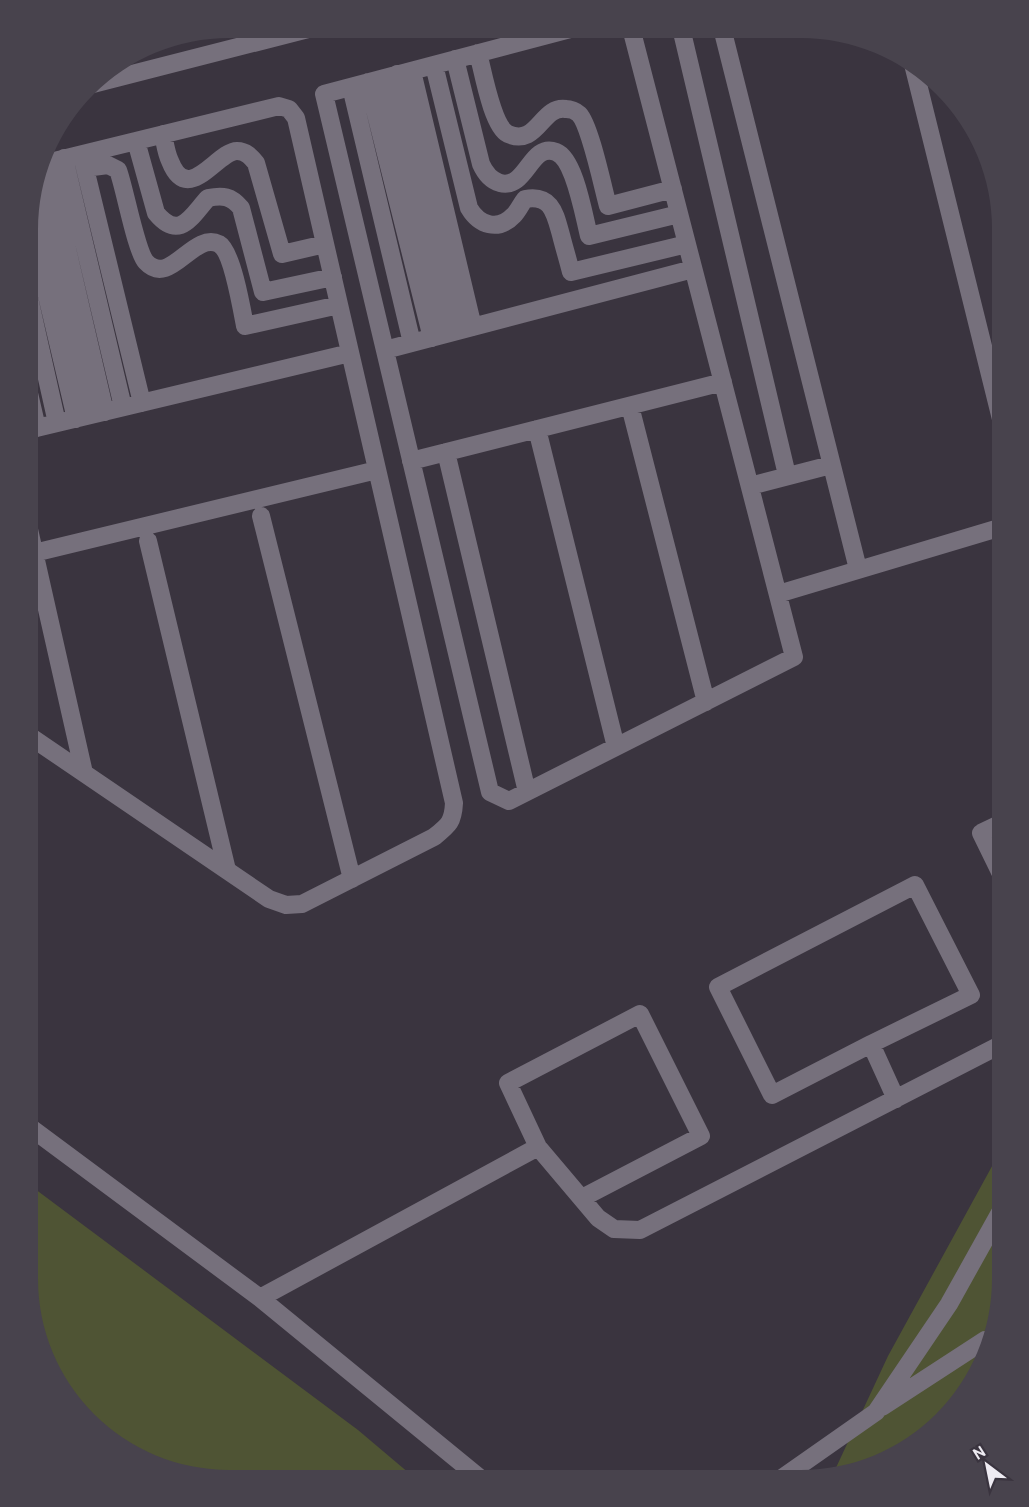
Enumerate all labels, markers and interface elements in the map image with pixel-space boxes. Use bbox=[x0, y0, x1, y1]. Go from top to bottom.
north arrow bbox=[957, 1435, 1017, 1495]
text: N bbox=[970, 1442, 990, 1466]

